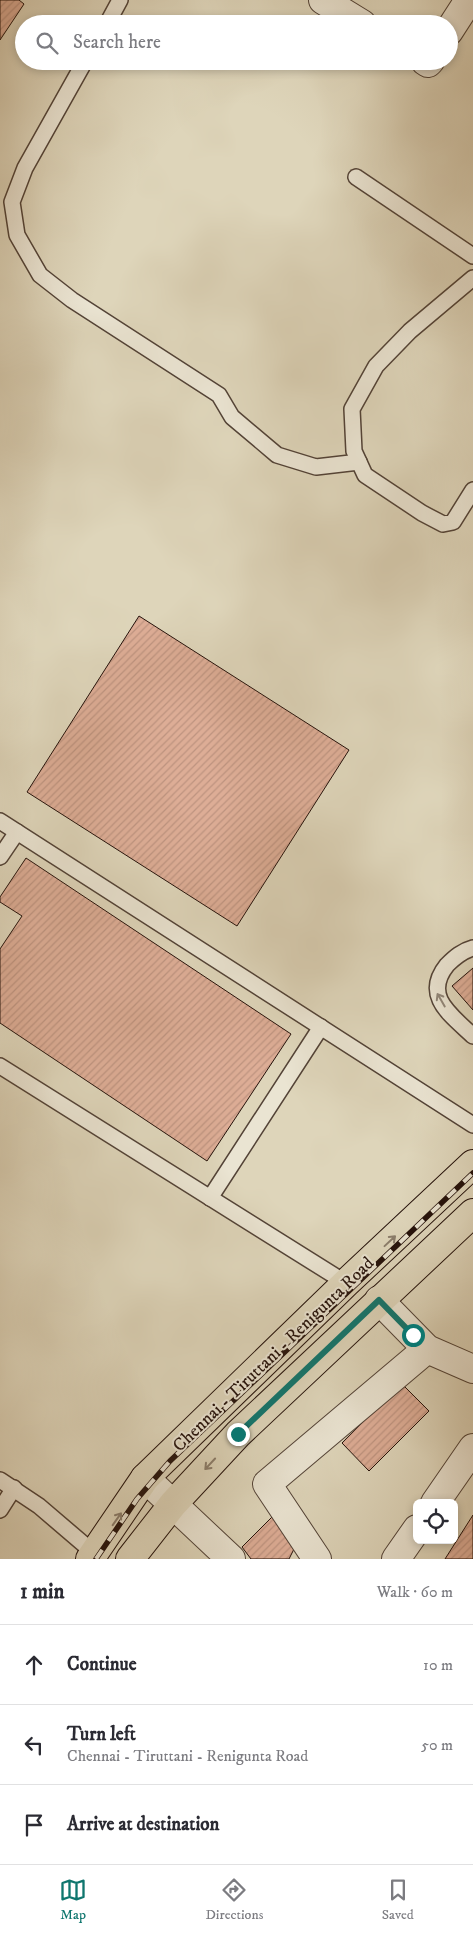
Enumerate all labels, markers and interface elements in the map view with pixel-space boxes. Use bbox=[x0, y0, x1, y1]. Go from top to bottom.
search box bbox=[15, 15, 458, 70]
icon: search bbox=[33, 29, 61, 57]
text: Search here bbox=[73, 31, 161, 54]
one-way arrow bbox=[436, 992, 446, 1007]
one-way arrow bbox=[384, 1235, 397, 1247]
street label: Chennai - Tiruttani - Renigunta Road bbox=[168, 1253, 379, 1457]
route start bbox=[402, 1324, 425, 1347]
route end bbox=[227, 1423, 250, 1446]
one-way arrow bbox=[204, 1458, 216, 1470]
map controls bbox=[413, 1499, 458, 1544]
button: locate bbox=[413, 1499, 458, 1544]
one-way arrow bbox=[112, 1512, 122, 1526]
text: 1 min bbox=[20, 1579, 64, 1605]
text: Walk · 60 m bbox=[377, 1582, 453, 1602]
icon: ahead bbox=[20, 1651, 48, 1679]
text: Continue bbox=[67, 1653, 137, 1676]
text: 10 m bbox=[423, 1655, 453, 1675]
text: Turn left bbox=[67, 1723, 136, 1746]
icon: left bbox=[20, 1731, 48, 1759]
text: 50 m bbox=[421, 1735, 453, 1755]
text: Chennai - Tiruttani - Renigunta Road bbox=[67, 1746, 308, 1766]
icon: arrive bbox=[20, 1811, 48, 1839]
text: Arrive at destination bbox=[67, 1813, 219, 1836]
tab: Map bbox=[59, 1876, 87, 1924]
tab: Directions bbox=[205, 1876, 263, 1924]
tab: Saved bbox=[382, 1876, 414, 1924]

